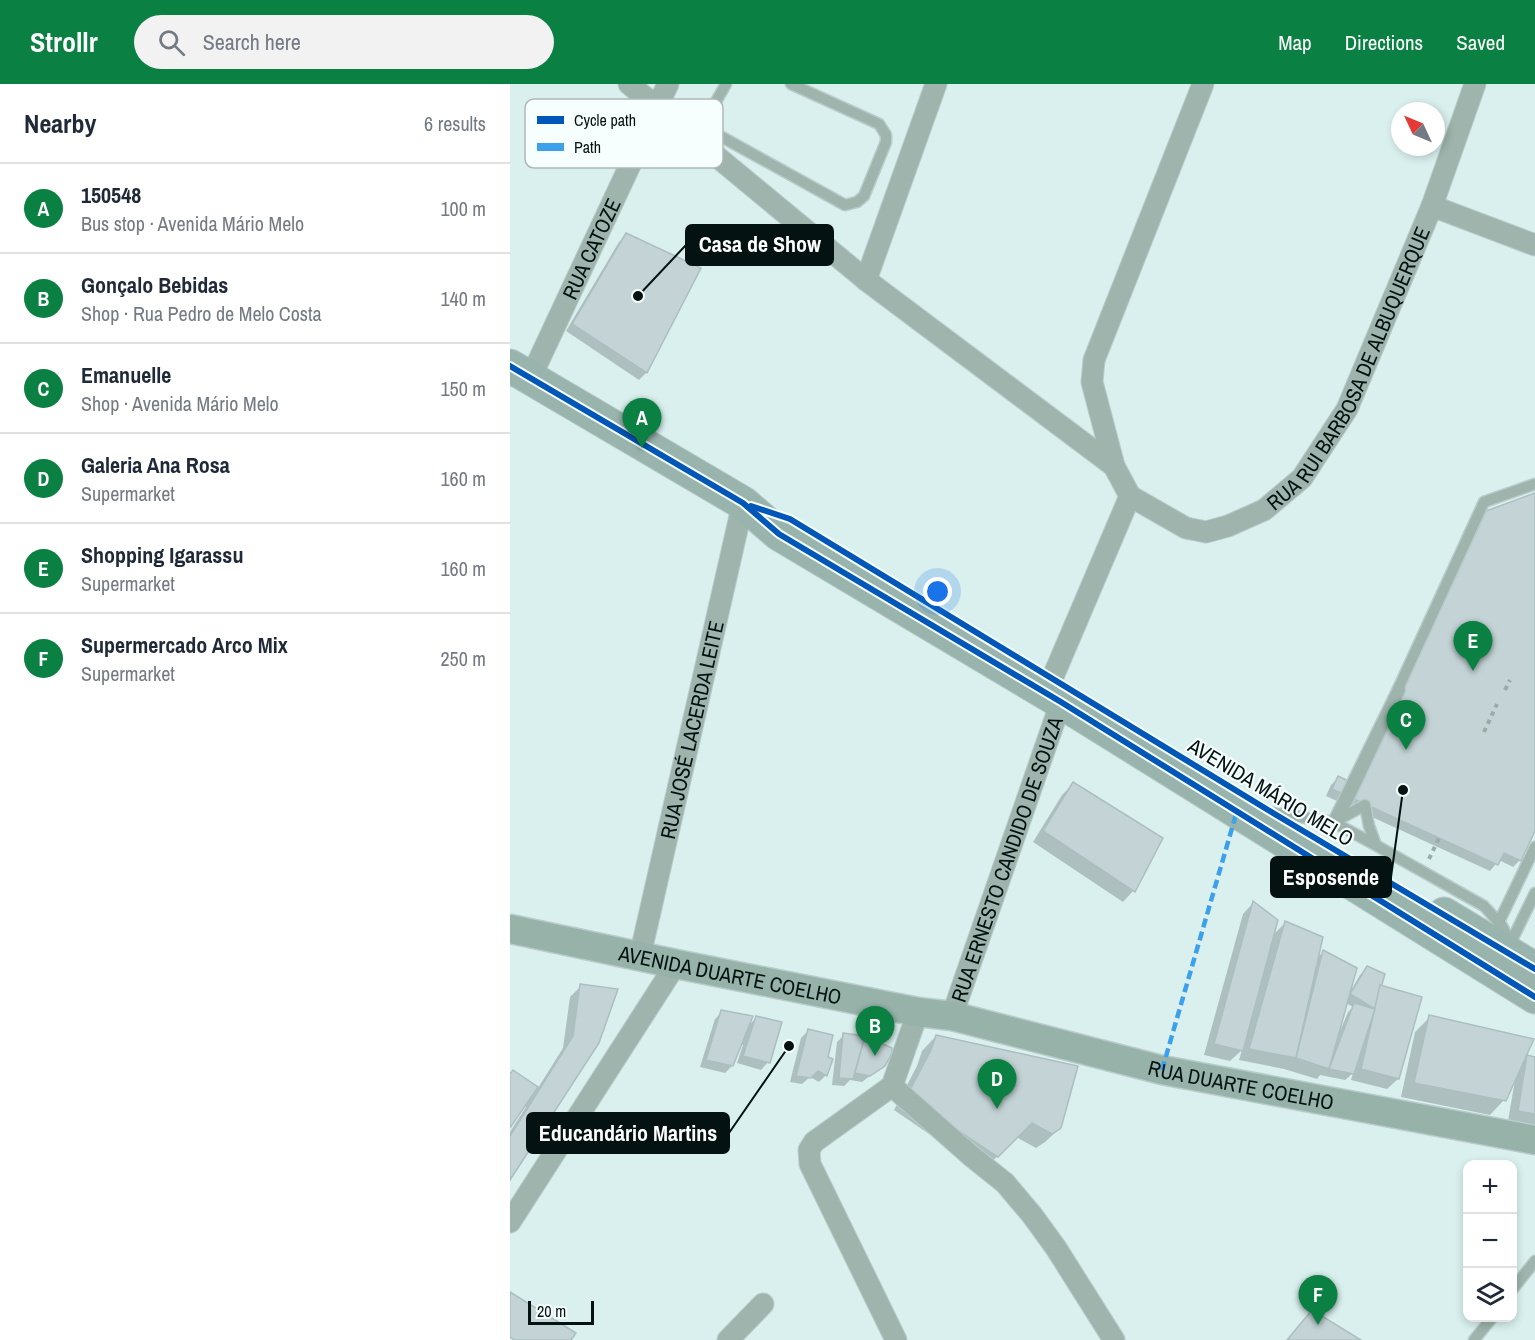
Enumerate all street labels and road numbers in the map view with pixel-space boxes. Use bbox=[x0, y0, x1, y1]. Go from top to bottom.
street label: RUA CATOZE bbox=[555, 193, 627, 304]
street label: RUA RUI BARBOSA DE ALBUQUERQUE bbox=[1260, 222, 1436, 517]
street label: RUA JOSÉ LACERDA LEITE bbox=[653, 618, 730, 842]
street label: RUA ERNESTO CANDIDO DE SOUZA bbox=[943, 712, 1070, 1006]
street label: AVENIDA MÁRIO MELO bbox=[1182, 731, 1359, 853]
street label: AVENIDA DUARTE COELHO bbox=[615, 938, 844, 1011]
street label: RUA DUARTE COELHO bbox=[1145, 1053, 1336, 1116]

